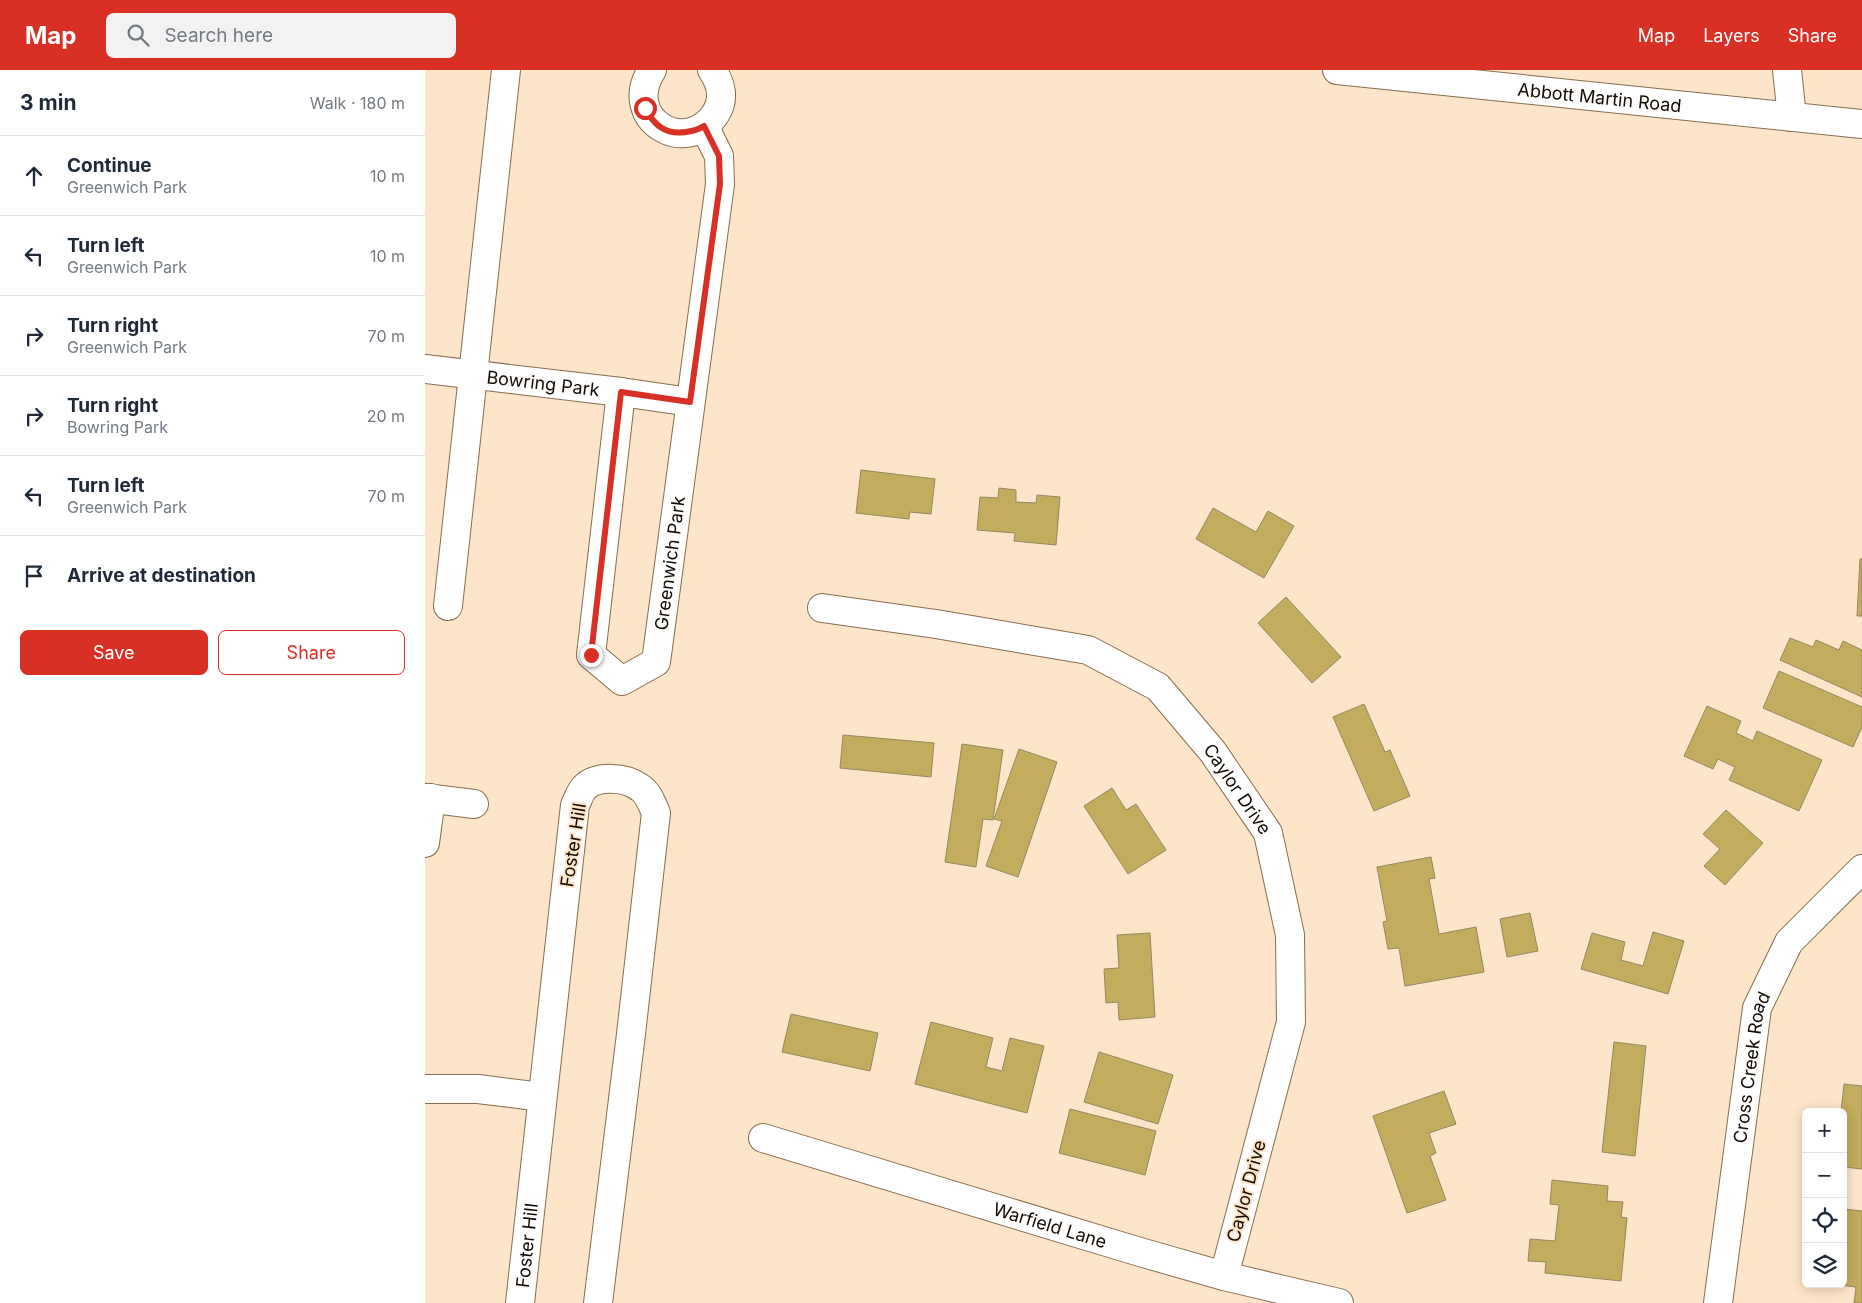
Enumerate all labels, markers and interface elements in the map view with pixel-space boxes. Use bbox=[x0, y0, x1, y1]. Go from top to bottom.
search box bbox=[106, 13, 456, 58]
text: Map bbox=[25, 21, 76, 50]
icon: search bbox=[124, 21, 152, 49]
text: Search here bbox=[164, 24, 273, 47]
text: Map bbox=[1638, 25, 1675, 46]
text: Layers bbox=[1703, 25, 1760, 46]
text: Share bbox=[1788, 25, 1837, 46]
street label: Abbott Martin Road bbox=[1517, 78, 1683, 116]
text: 3 min bbox=[20, 90, 76, 115]
text: Walk · 180 m bbox=[310, 93, 405, 113]
route start bbox=[634, 97, 657, 120]
text: Continue bbox=[67, 154, 152, 177]
icon: ahead bbox=[20, 162, 48, 190]
text: 10 m bbox=[370, 166, 405, 186]
text: Greenwich Park bbox=[67, 177, 187, 197]
text: Turn left bbox=[67, 234, 145, 257]
icon: left bbox=[20, 242, 48, 270]
text: 10 m bbox=[370, 246, 405, 266]
text: Greenwich Park bbox=[67, 257, 187, 277]
text: Turn right bbox=[67, 314, 158, 337]
icon: right bbox=[20, 322, 48, 350]
text: 70 m bbox=[368, 326, 405, 346]
text: Greenwich Park bbox=[67, 337, 187, 357]
street label: Bowring Park bbox=[485, 366, 601, 400]
text: Turn right bbox=[67, 394, 158, 417]
icon: right bbox=[20, 402, 48, 430]
text: 20 m bbox=[367, 406, 405, 426]
text: Bowring Park bbox=[67, 417, 168, 437]
text: Turn left bbox=[67, 474, 145, 497]
icon: left bbox=[20, 482, 48, 510]
text: 70 m bbox=[368, 486, 405, 506]
street label: Greenwich Park bbox=[650, 494, 689, 631]
text: Greenwich Park bbox=[67, 497, 187, 517]
icon: arrive bbox=[20, 562, 48, 590]
text: Arrive at destination bbox=[67, 564, 256, 587]
button: Save bbox=[20, 630, 208, 675]
button: Share bbox=[218, 630, 405, 675]
route end bbox=[580, 644, 603, 667]
street label: Caylor Drive bbox=[1200, 739, 1276, 838]
street label: Foster Hill bbox=[556, 802, 590, 888]
street label: Cross Creek Road bbox=[1729, 988, 1774, 1145]
map controls bbox=[1802, 1108, 1847, 1288]
button: + bbox=[1802, 1108, 1847, 1153]
street label: Caylor Drive bbox=[1222, 1138, 1270, 1244]
button: − bbox=[1802, 1153, 1847, 1198]
street label: Warfield Lane bbox=[991, 1198, 1109, 1252]
button: locate bbox=[1802, 1198, 1847, 1243]
street label: Foster Hill bbox=[511, 1202, 541, 1289]
button: layers bbox=[1802, 1243, 1847, 1288]

